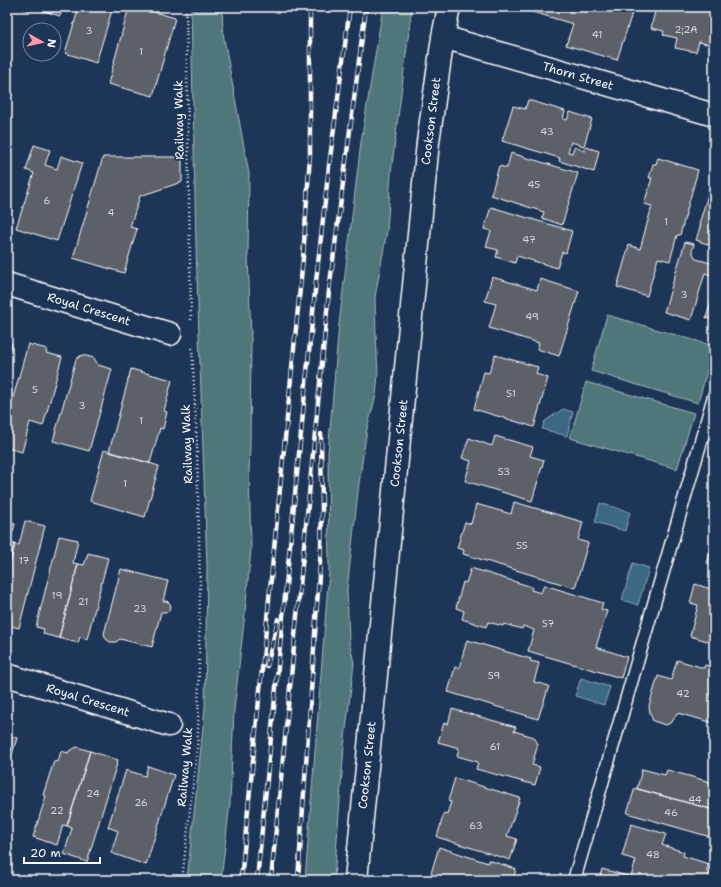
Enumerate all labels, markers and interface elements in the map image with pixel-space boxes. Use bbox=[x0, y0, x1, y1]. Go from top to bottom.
north arrow bbox=[22, 22, 62, 62]
house number: 2;2A bbox=[675, 23, 697, 36]
house number: 3 bbox=[86, 24, 93, 37]
house number: 41 bbox=[592, 28, 602, 41]
text: N bbox=[43, 38, 59, 49]
house number: 1 bbox=[139, 45, 143, 58]
street label: Thorn Street bbox=[541, 58, 615, 94]
street label: Cookson Street bbox=[418, 76, 444, 166]
street label: Railway Walk bbox=[170, 80, 188, 160]
house number: 43 bbox=[540, 125, 554, 138]
house number: 45 bbox=[528, 178, 540, 191]
house number: 6 bbox=[44, 194, 51, 207]
house number: 4 bbox=[108, 206, 115, 219]
house number: 1 bbox=[664, 215, 668, 228]
house number: 47 bbox=[522, 233, 536, 246]
house number: 3 bbox=[681, 288, 688, 301]
street label: Royal Crescent bbox=[45, 289, 133, 329]
house number: 49 bbox=[525, 310, 539, 323]
house number: 5 bbox=[32, 383, 38, 396]
house number: 51 bbox=[506, 387, 516, 400]
street label: Cookson Street bbox=[386, 398, 412, 488]
house number: 3 bbox=[79, 399, 86, 412]
street label: Railway Walk bbox=[178, 404, 196, 484]
house number: 1 bbox=[139, 414, 143, 427]
house number: 53 bbox=[498, 465, 510, 478]
house number: 1 bbox=[123, 477, 127, 490]
house number: 55 bbox=[516, 539, 528, 552]
house number: 17 bbox=[19, 554, 29, 567]
house number: 19 bbox=[52, 589, 62, 602]
house number: 21 bbox=[78, 595, 88, 608]
house number: 23 bbox=[133, 602, 147, 615]
house number: 57 bbox=[542, 617, 554, 630]
house number: 59 bbox=[488, 669, 500, 682]
street label: Royal Crescent bbox=[44, 680, 132, 720]
house number: 42 bbox=[676, 687, 690, 700]
street label: Cookson Street bbox=[354, 720, 380, 810]
street label: Railway Walk bbox=[174, 727, 196, 807]
house number: 61 bbox=[490, 740, 500, 753]
house number: 24 bbox=[86, 787, 100, 800]
house number: 44 bbox=[688, 793, 702, 806]
house number: 26 bbox=[134, 796, 148, 809]
house number: 22 bbox=[50, 804, 64, 817]
house number: 46 bbox=[664, 806, 678, 819]
house number: 63 bbox=[469, 819, 483, 832]
scale bar bbox=[24, 839, 100, 865]
text: 20 m bbox=[30, 845, 61, 861]
house number: 48 bbox=[646, 848, 660, 861]

